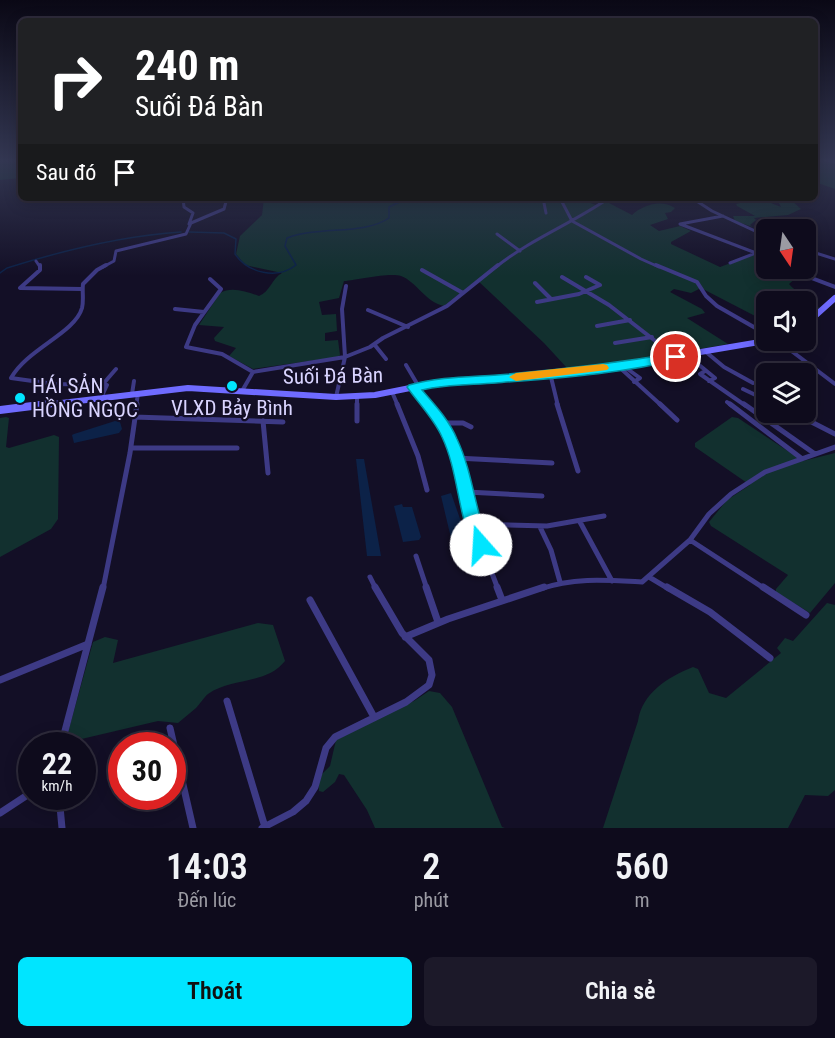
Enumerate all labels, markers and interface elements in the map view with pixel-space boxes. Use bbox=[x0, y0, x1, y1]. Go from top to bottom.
text: 240 m bbox=[135, 41, 240, 90]
icon: right bbox=[36, 42, 114, 120]
text: Suối Đá Bàn bbox=[135, 91, 264, 123]
icon: arrive bbox=[108, 156, 141, 189]
text: Sau đó bbox=[36, 160, 96, 185]
north arrow bbox=[756, 219, 816, 279]
map controls bbox=[756, 219, 816, 423]
button: sound bbox=[756, 291, 816, 351]
pin bbox=[650, 331, 701, 382]
icon: arrive bbox=[659, 340, 692, 373]
street label: Suối Đá Bàn bbox=[283, 363, 383, 389]
button: layers bbox=[756, 363, 816, 423]
place label: HÁI SẢN HỒNG NGỌC bbox=[32, 373, 138, 422]
marker: VLXD Bảy Bình bbox=[225, 379, 239, 393]
marker: HÁI SẢN HỒNG NGỌC bbox=[13, 391, 27, 405]
place label: VLXD Bảy Bình bbox=[171, 396, 293, 420]
position arrow bbox=[449, 513, 513, 577]
speed limit sign: 30 bbox=[108, 732, 186, 810]
text: 22 bbox=[42, 746, 72, 781]
text: km/h bbox=[42, 777, 72, 795]
text: 14:03 bbox=[166, 846, 248, 888]
text: 2 bbox=[422, 846, 440, 888]
text: 560 bbox=[615, 846, 669, 888]
text: Đến lúc bbox=[177, 888, 236, 912]
text: phút bbox=[414, 888, 449, 912]
text: m bbox=[634, 888, 649, 912]
button: Thoát bbox=[18, 957, 412, 1026]
button: Chia sẻ bbox=[424, 957, 817, 1026]

